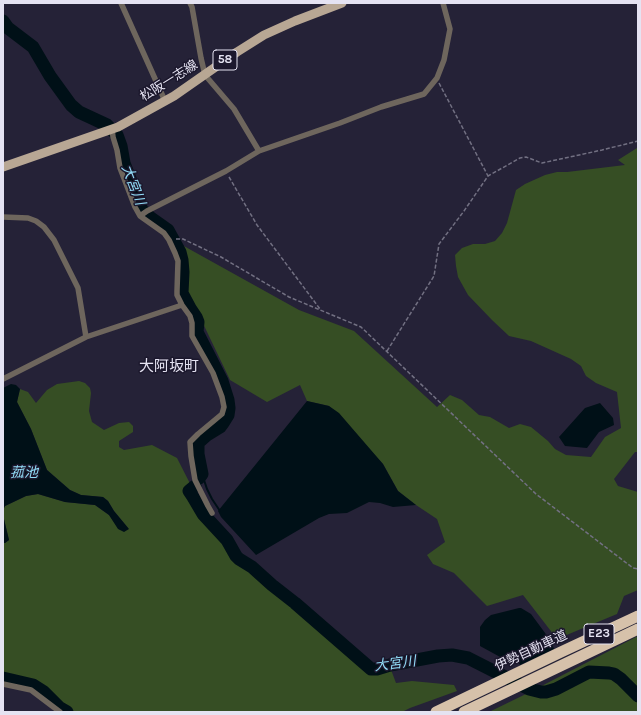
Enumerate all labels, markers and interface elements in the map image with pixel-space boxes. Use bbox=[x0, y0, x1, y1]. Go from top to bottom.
road number: 58 bbox=[213, 50, 237, 70]
street label: 松阪一志線 bbox=[137, 57, 201, 105]
water label: 大宮川 bbox=[118, 162, 148, 208]
district label: 大阿坂町 bbox=[139, 358, 199, 376]
water label: 菰池 bbox=[10, 465, 38, 481]
road number: E23 bbox=[584, 624, 614, 644]
street label: 伊勢自動車道 bbox=[492, 627, 570, 675]
water label: 大宮川 bbox=[373, 653, 417, 675]

